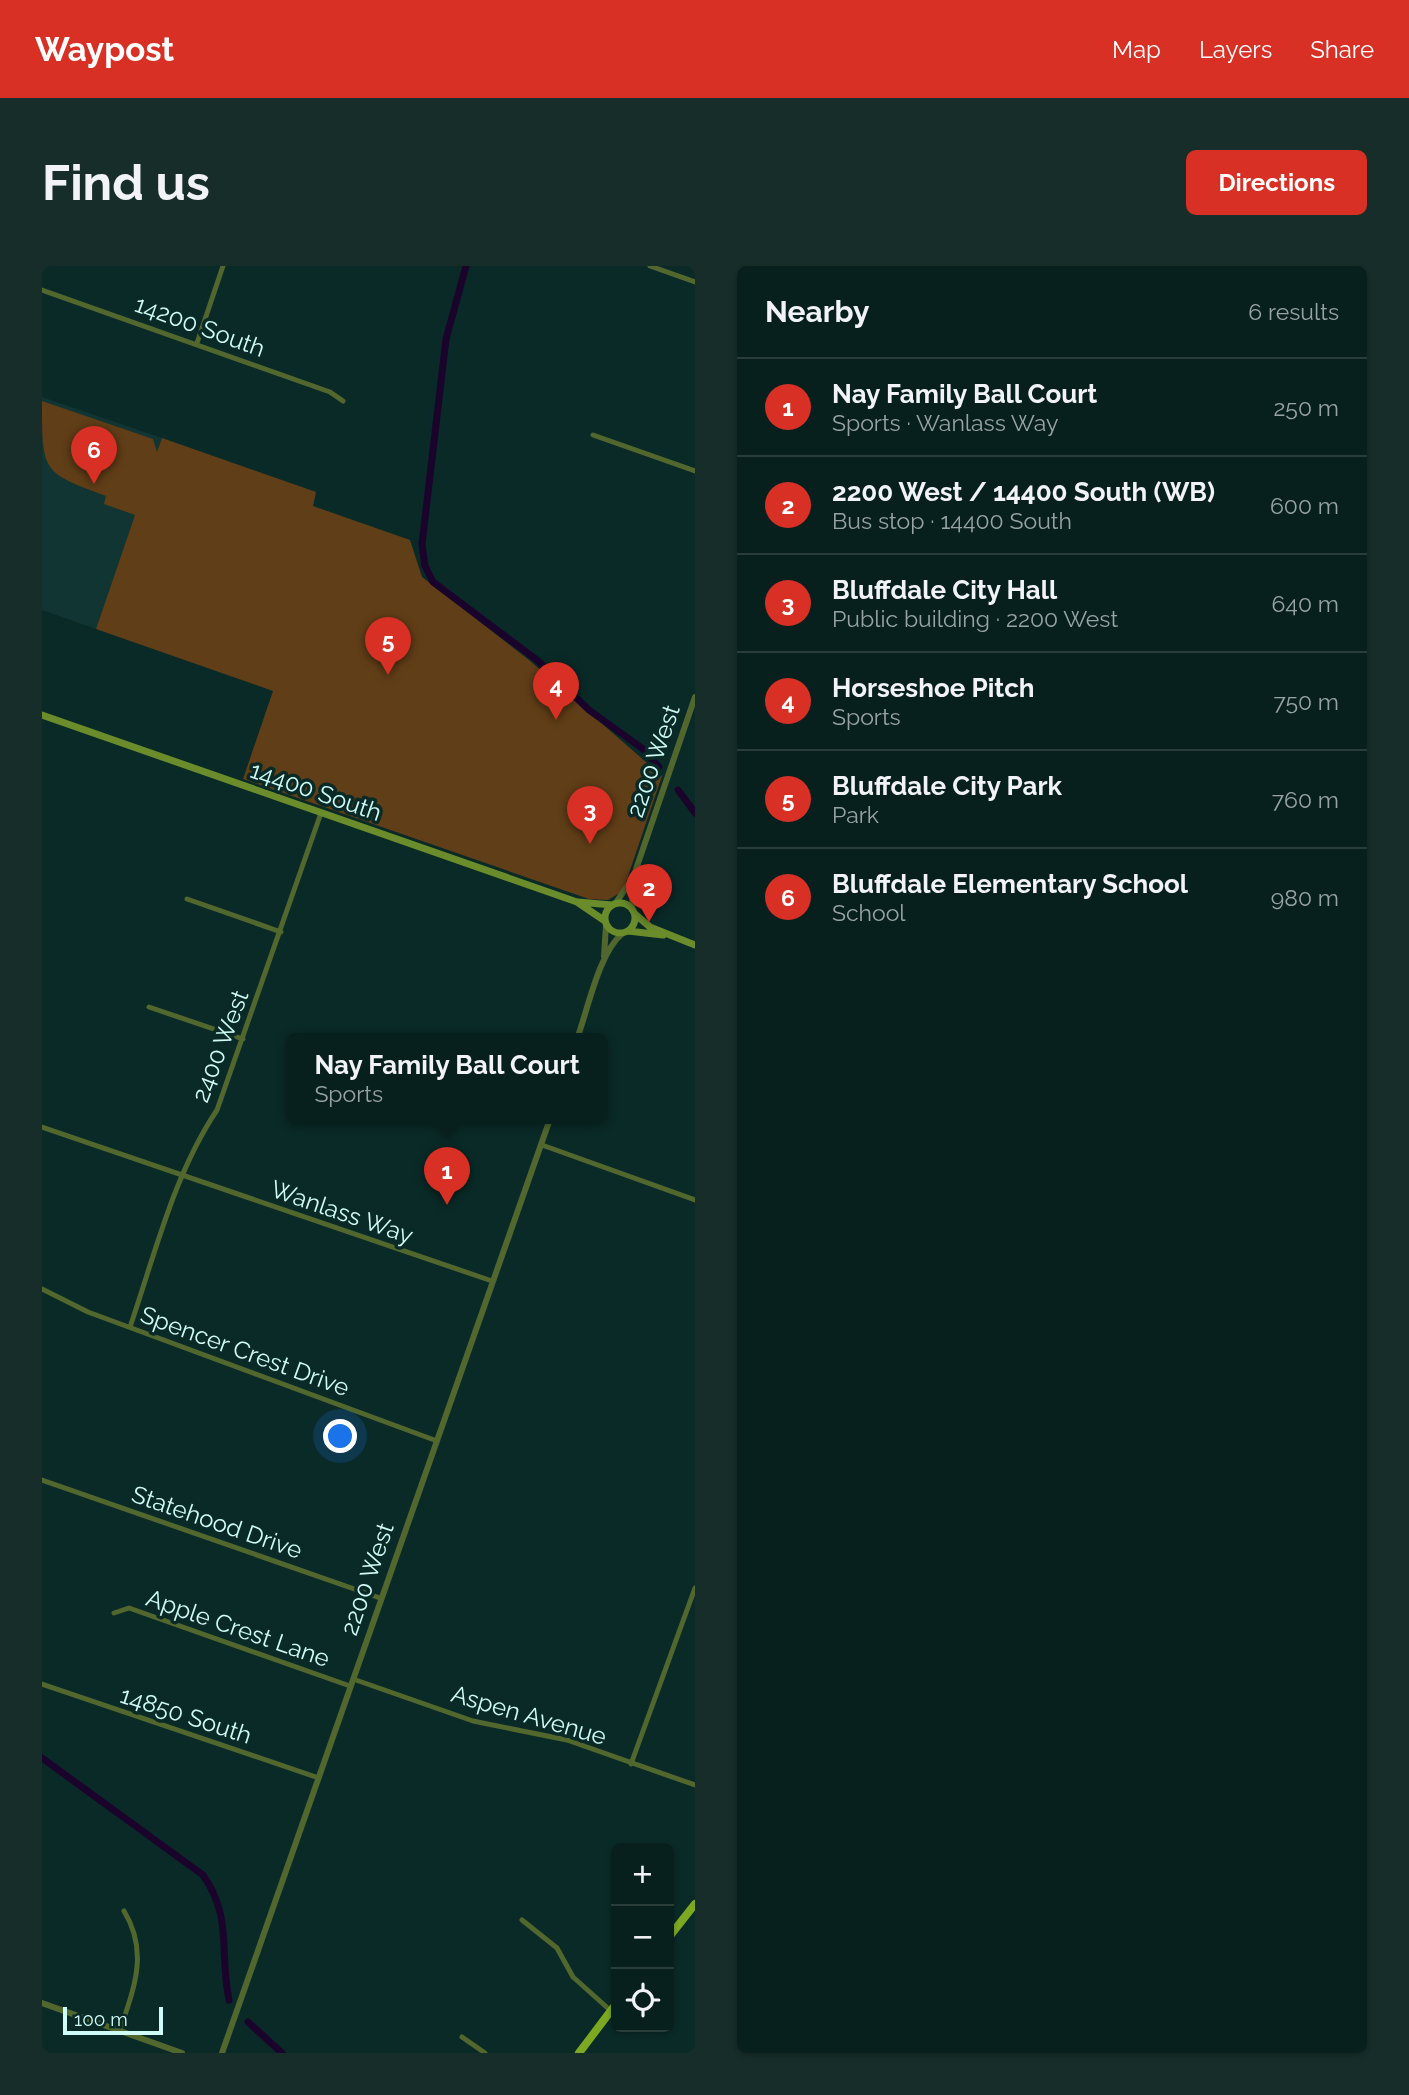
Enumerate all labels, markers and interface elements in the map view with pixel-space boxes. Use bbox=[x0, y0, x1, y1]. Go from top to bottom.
text: Waypost bbox=[35, 30, 174, 69]
text: Map bbox=[1112, 35, 1161, 64]
text: Layers bbox=[1199, 35, 1272, 64]
text: Share bbox=[1310, 35, 1374, 64]
button: Directions bbox=[1186, 150, 1367, 215]
text: Find us bbox=[42, 154, 210, 211]
street label: 14200 South bbox=[131, 289, 269, 363]
text: Nearby bbox=[765, 294, 869, 329]
text: 6 results bbox=[1248, 298, 1339, 325]
text: Nay Family Ball Court bbox=[832, 379, 1097, 409]
text: 1 bbox=[782, 394, 794, 421]
text: 250 m bbox=[1273, 394, 1339, 421]
text: Sports · Wanlass Way bbox=[832, 409, 1058, 436]
pin: 6 bbox=[71, 426, 117, 484]
text: 2200 West / 14400 South (WB) bbox=[832, 477, 1215, 507]
text: 2 bbox=[782, 492, 794, 519]
text: 600 m bbox=[1270, 492, 1339, 519]
text: Bus stop · 14400 South bbox=[832, 507, 1072, 534]
text: Bluffdale City Hall bbox=[832, 575, 1057, 605]
text: 3 bbox=[782, 590, 794, 617]
text: 640 m bbox=[1271, 590, 1339, 617]
text: Public building · 2200 West bbox=[832, 605, 1118, 632]
pin: 5 bbox=[365, 617, 411, 675]
pin: 4 bbox=[533, 662, 579, 720]
text: Horseshoe Pitch bbox=[832, 673, 1035, 703]
text: 4 bbox=[781, 688, 795, 715]
text: 750 m bbox=[1273, 688, 1339, 715]
street label: 2200 West bbox=[620, 701, 686, 821]
text: Sports bbox=[832, 703, 901, 730]
street label: 14400 South bbox=[246, 755, 386, 827]
text: Bluffdale City Park bbox=[832, 771, 1062, 801]
pin: 3 bbox=[567, 786, 613, 844]
text: 5 bbox=[782, 786, 794, 813]
text: 760 m bbox=[1272, 786, 1339, 813]
text: Park bbox=[832, 801, 879, 828]
pin: 2 bbox=[626, 864, 672, 922]
text: Bluffdale Elementary School bbox=[832, 869, 1188, 899]
text: 6 bbox=[781, 884, 795, 911]
text: 980 m bbox=[1271, 884, 1339, 911]
text: School bbox=[832, 899, 906, 926]
street label: 2400 West bbox=[185, 986, 255, 1106]
popup bbox=[286, 1033, 608, 1124]
text: Nay Family Ball Court bbox=[314, 1050, 580, 1080]
text: Sports bbox=[314, 1080, 383, 1107]
pin: 1 bbox=[424, 1147, 470, 1205]
street label: Wanlass Way bbox=[267, 1174, 417, 1250]
street label: Spencer Crest Drive bbox=[137, 1300, 353, 1402]
your location bbox=[323, 1419, 357, 1453]
street label: Statehood Drive bbox=[128, 1479, 306, 1565]
street label: 2200 West bbox=[334, 1519, 400, 1639]
street label: Apple Crest Lane bbox=[142, 1583, 334, 1673]
street label: Aspen Avenue bbox=[448, 1679, 610, 1751]
street label: 14850 South bbox=[117, 1680, 255, 1750]
map controls bbox=[611, 1843, 674, 2032]
button: + bbox=[611, 1843, 674, 1906]
button: − bbox=[611, 1906, 674, 1969]
button: locate bbox=[611, 1969, 674, 2032]
scale bar bbox=[63, 2004, 163, 2036]
text: 100 m bbox=[74, 2008, 128, 2030]

